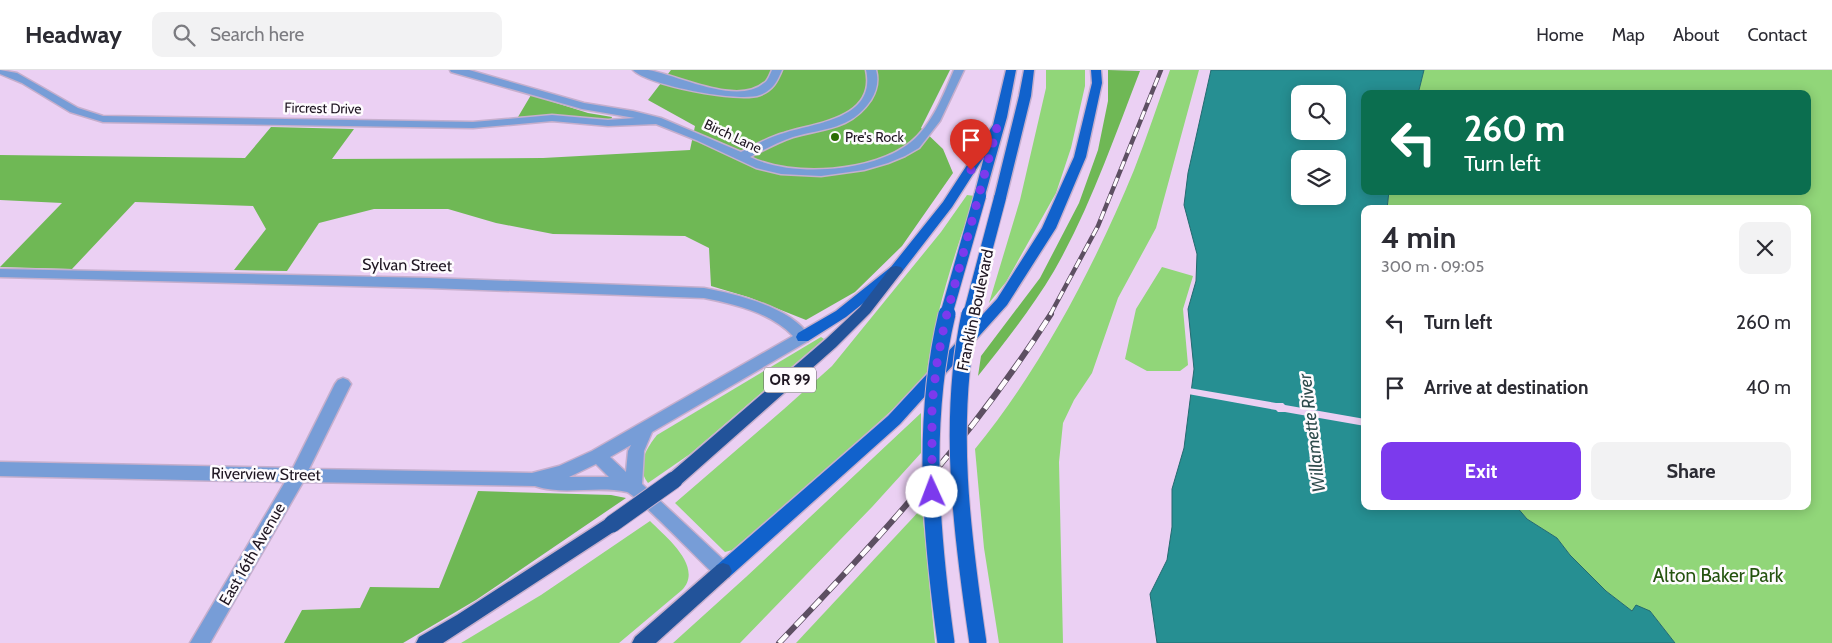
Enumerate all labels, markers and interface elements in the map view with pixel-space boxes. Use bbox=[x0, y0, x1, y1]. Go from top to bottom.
search box bbox=[152, 12, 502, 57]
text: Headway bbox=[25, 20, 122, 49]
icon: search bbox=[170, 21, 198, 49]
text: Search here bbox=[210, 23, 304, 46]
text: Home bbox=[1536, 24, 1584, 46]
text: Map bbox=[1612, 24, 1645, 46]
text: About bbox=[1673, 24, 1719, 46]
text: Contact bbox=[1747, 24, 1807, 46]
map controls bbox=[1291, 85, 1346, 205]
button: search bbox=[1291, 85, 1346, 140]
street label: Fircrest Drive bbox=[284, 98, 362, 118]
text: 260 m bbox=[1464, 107, 1565, 150]
icon: left bbox=[1381, 110, 1446, 175]
street label: Birch Lane bbox=[701, 115, 765, 157]
pin bbox=[950, 119, 992, 170]
icon: arrive bbox=[957, 126, 985, 154]
place label: Pre's Rock bbox=[845, 128, 905, 146]
marker: Pre's Rock bbox=[829, 131, 841, 143]
button: layers bbox=[1291, 150, 1346, 205]
text: Turn left bbox=[1464, 150, 1541, 177]
text: 4 min bbox=[1381, 219, 1456, 256]
button: close bbox=[1739, 222, 1791, 274]
street label: Franklin Boulevard bbox=[953, 247, 997, 373]
street label: Sylvan Street bbox=[362, 255, 453, 275]
text: 300 m · 09:05 bbox=[1381, 257, 1484, 276]
icon: left bbox=[1381, 309, 1409, 337]
text: Turn left bbox=[1424, 311, 1492, 334]
text: 260 m bbox=[1736, 311, 1791, 334]
road number: OR 99 bbox=[764, 368, 816, 392]
water label: Willamette River bbox=[1294, 371, 1330, 494]
icon: arrive bbox=[1381, 374, 1409, 402]
text: Arrive at destination bbox=[1424, 376, 1588, 399]
text: 40 m bbox=[1746, 376, 1791, 399]
button: Exit bbox=[1381, 442, 1581, 500]
button: Share bbox=[1591, 442, 1791, 500]
street label: Riverview Street bbox=[211, 464, 322, 484]
position arrow bbox=[905, 465, 957, 517]
street label: East 16th Avenue bbox=[215, 500, 289, 608]
park label: Alton Baker Park bbox=[1653, 564, 1784, 587]

